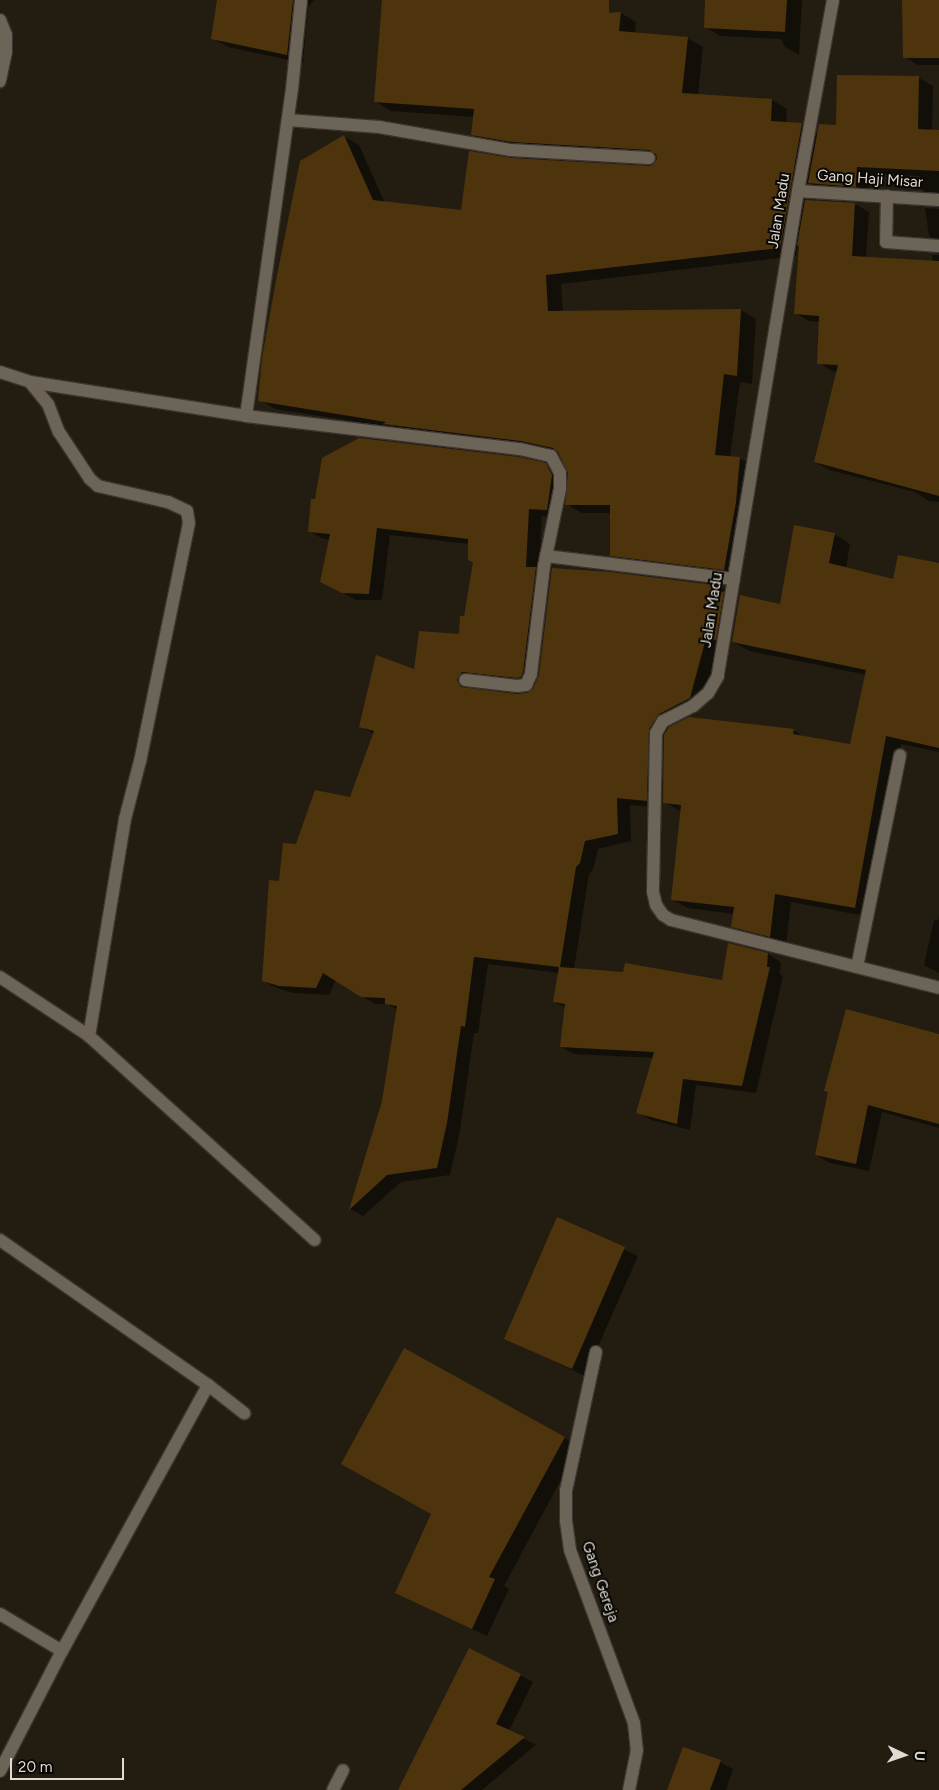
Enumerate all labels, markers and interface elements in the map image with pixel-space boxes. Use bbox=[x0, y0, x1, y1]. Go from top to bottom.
street label: Gang Haji Misar bbox=[817, 166, 923, 192]
street label: Jalan Madu bbox=[764, 172, 794, 250]
street label: Jalan Madu bbox=[697, 571, 727, 649]
street label: Gang Gereja bbox=[578, 1539, 622, 1625]
north arrow bbox=[879, 1730, 929, 1780]
scale bar bbox=[12, 1748, 126, 1780]
text: U bbox=[911, 1750, 928, 1761]
text: 20 m bbox=[18, 1758, 52, 1776]

